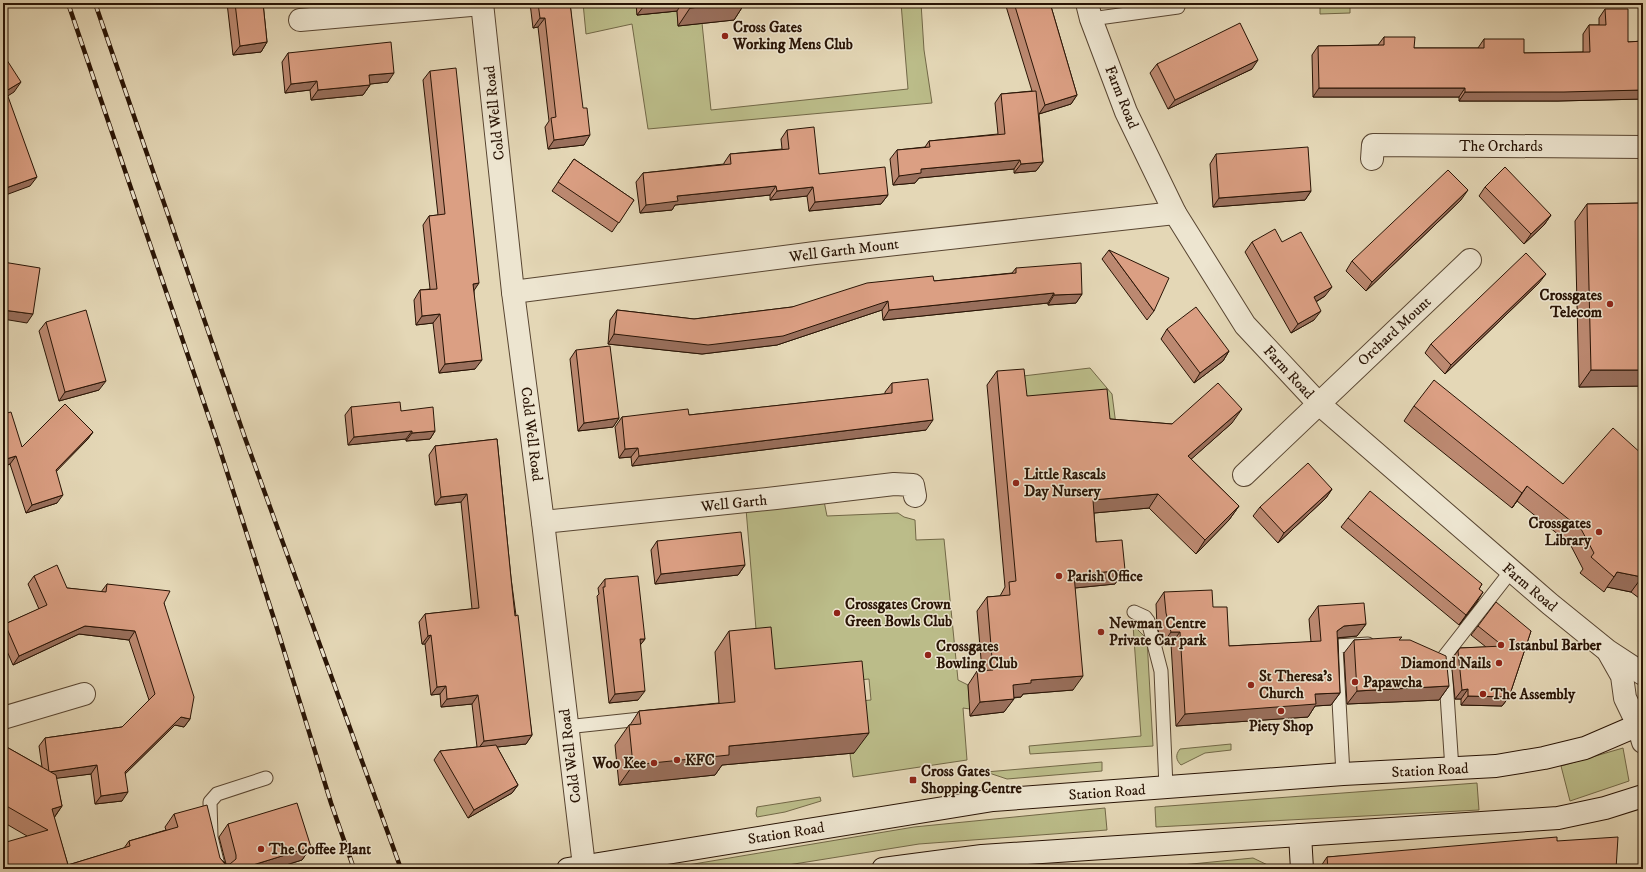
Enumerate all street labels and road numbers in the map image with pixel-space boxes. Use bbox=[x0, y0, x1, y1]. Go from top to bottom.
street label: Farm Road bbox=[1100, 63, 1143, 132]
street label: Cold Well Road bbox=[480, 64, 509, 161]
street label: The Orchards bbox=[1459, 137, 1543, 156]
street label: Well Garth Mount bbox=[787, 234, 900, 267]
street label: Orchard Mount bbox=[1354, 292, 1435, 370]
street label: Farm Road bbox=[1259, 342, 1319, 403]
street label: Cold Well Road bbox=[516, 386, 547, 483]
street label: Well Garth bbox=[699, 491, 768, 517]
street label: Farm Road bbox=[1498, 559, 1562, 616]
street label: Cold Well Road bbox=[555, 707, 586, 804]
street label: Station Road bbox=[1391, 759, 1470, 782]
street label: Station Road bbox=[1068, 780, 1147, 805]
street label: Station Road bbox=[747, 818, 826, 849]

